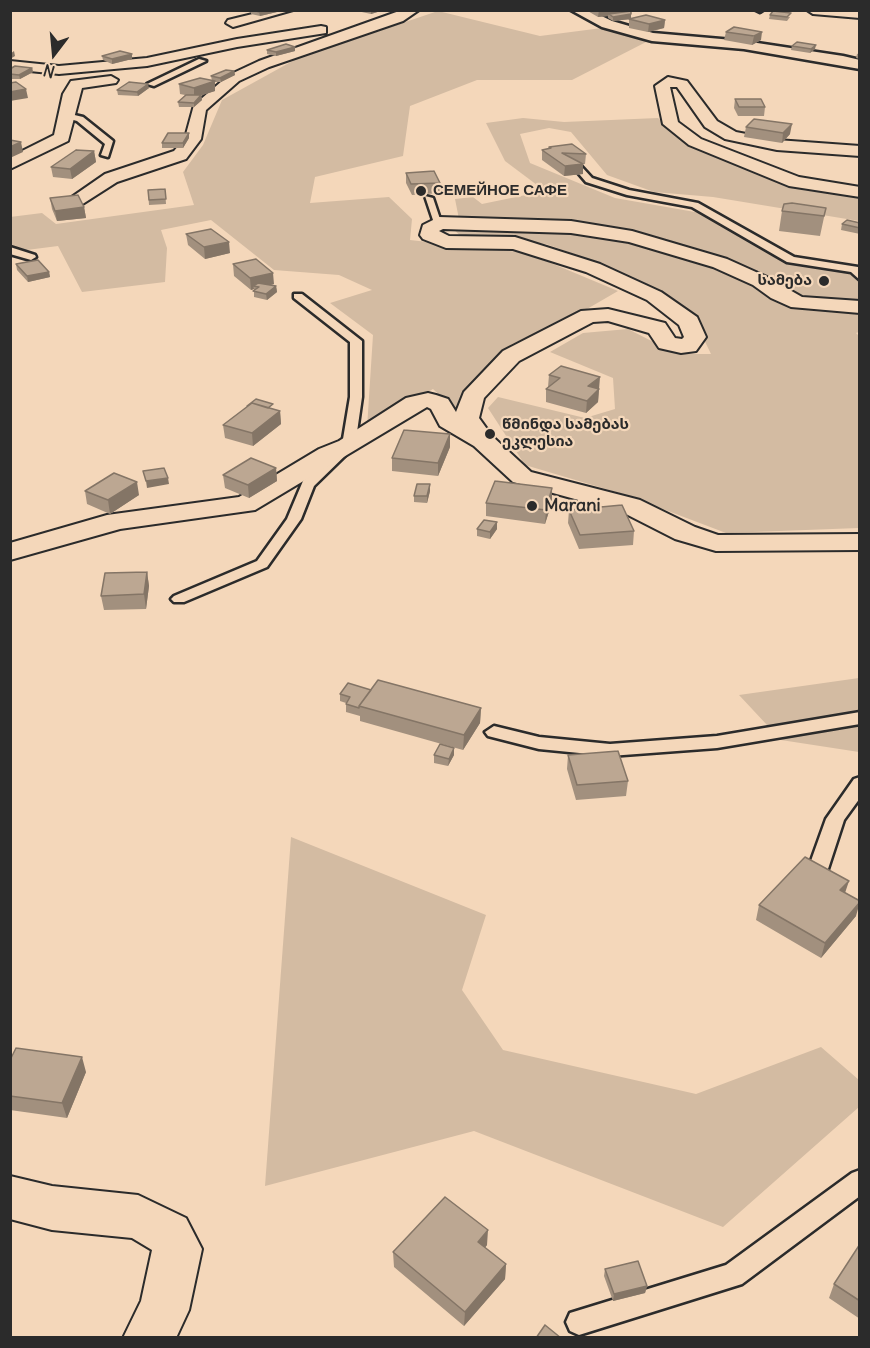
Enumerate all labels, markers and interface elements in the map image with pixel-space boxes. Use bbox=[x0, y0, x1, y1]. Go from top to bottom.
north arrow bbox=[24, 24, 84, 84]
text: N bbox=[41, 60, 57, 82]
place label: СЕМЕЙНОЕ САФЕ bbox=[433, 182, 567, 200]
marker: СЕМЕЙНОЕ САФЕ bbox=[414, 184, 428, 198]
place label: სამება bbox=[758, 272, 812, 290]
marker: სამება bbox=[817, 274, 831, 288]
place label: წმინდა სამებას ეკლესია bbox=[502, 416, 629, 451]
marker: წმინდა სამებას ეკლესია bbox=[483, 427, 497, 441]
place label: Marani bbox=[544, 495, 601, 517]
marker: Marani bbox=[525, 499, 539, 513]

